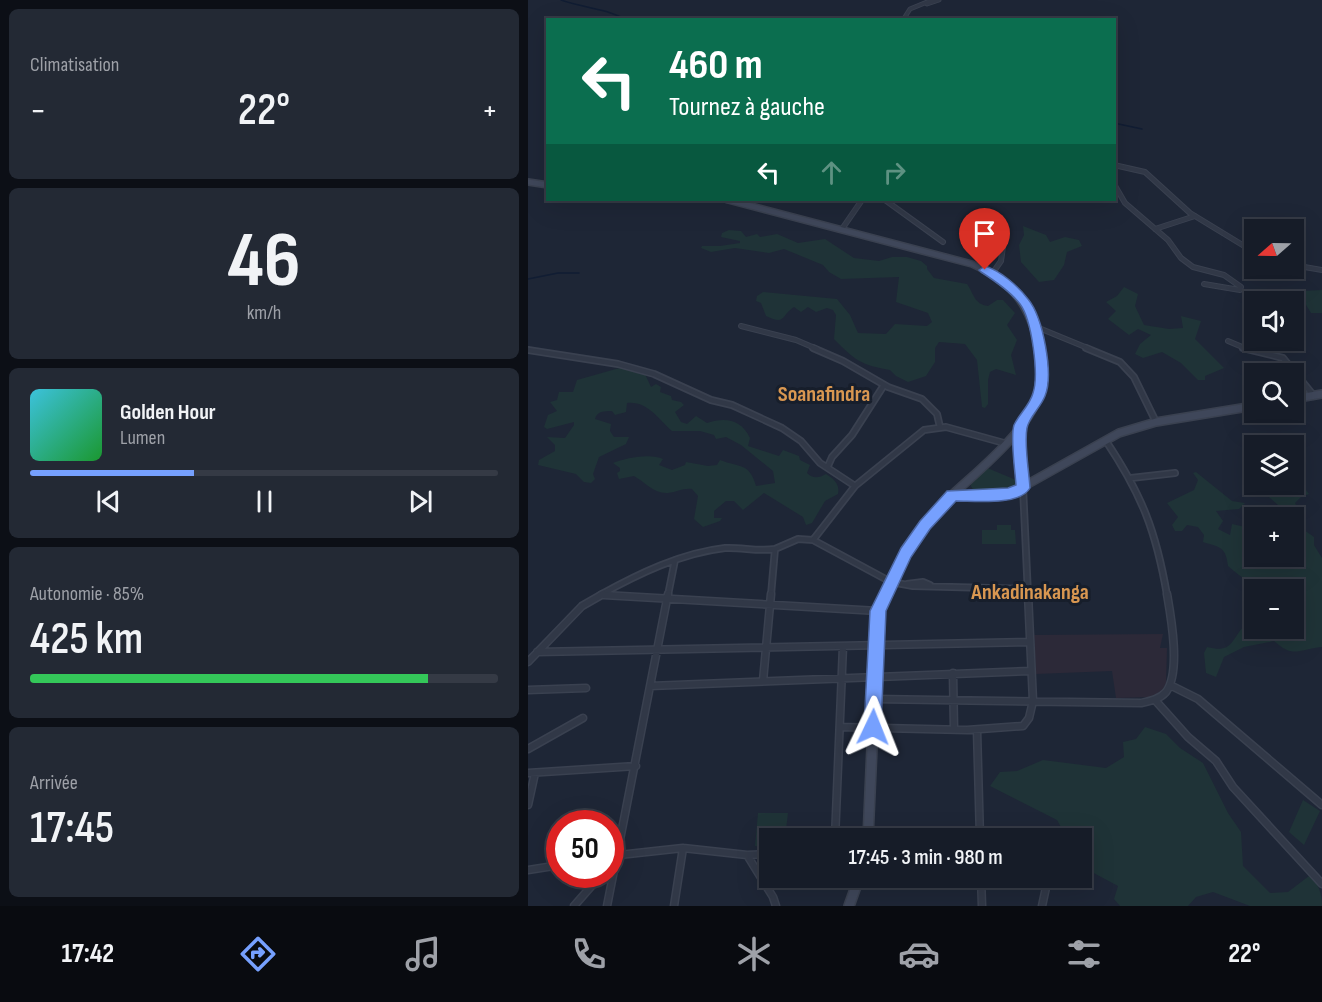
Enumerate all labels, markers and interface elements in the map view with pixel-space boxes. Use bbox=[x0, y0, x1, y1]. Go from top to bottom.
text: 460 m bbox=[669, 40, 763, 91]
icon: left bbox=[570, 42, 648, 120]
text: Climatisation bbox=[30, 53, 119, 77]
text: 22° bbox=[238, 83, 290, 138]
text: − bbox=[30, 91, 46, 131]
text: + bbox=[482, 91, 498, 131]
text: Tournez à gauche bbox=[669, 91, 825, 123]
icon: left bbox=[752, 156, 785, 189]
icon: ahead bbox=[815, 156, 848, 189]
icon: right bbox=[878, 156, 911, 189]
pin bbox=[959, 208, 1010, 270]
text: 46 bbox=[227, 215, 301, 308]
icon: arrive bbox=[968, 217, 1001, 250]
north arrow bbox=[1244, 219, 1304, 279]
map controls bbox=[1244, 219, 1304, 639]
button: sound bbox=[1244, 291, 1304, 351]
text: km/h bbox=[247, 301, 281, 325]
button: search bbox=[1244, 363, 1304, 423]
district label: Soanafindra bbox=[778, 381, 870, 408]
text: Golden Hour bbox=[120, 399, 216, 426]
text: Lumen bbox=[120, 426, 165, 450]
button: layers bbox=[1244, 435, 1304, 495]
icon: previous bbox=[92, 485, 125, 518]
icon: pause bbox=[248, 485, 281, 518]
icon: next bbox=[404, 485, 437, 518]
button: + bbox=[1244, 507, 1304, 567]
district label: Ankadinakanga bbox=[970, 579, 1089, 606]
button: − bbox=[1244, 579, 1304, 639]
text: Autonomie · 85% bbox=[30, 582, 144, 606]
text: 425 km bbox=[30, 612, 143, 667]
position arrow bbox=[841, 695, 905, 759]
text: Arrivée bbox=[30, 771, 78, 795]
text: 17:45 bbox=[30, 801, 114, 856]
speed limit sign: 50 bbox=[546, 810, 624, 888]
text: 17:45 · 3 min · 980 m bbox=[848, 844, 1003, 871]
icon: directions bbox=[237, 933, 279, 975]
icon: music bbox=[402, 933, 444, 975]
icon: phone bbox=[568, 933, 610, 975]
icon: climate bbox=[733, 933, 775, 975]
icon: car bbox=[898, 933, 940, 975]
icon: filters bbox=[1063, 933, 1105, 975]
text: 17:42 bbox=[62, 938, 114, 970]
text: 22° bbox=[1228, 938, 1260, 970]

